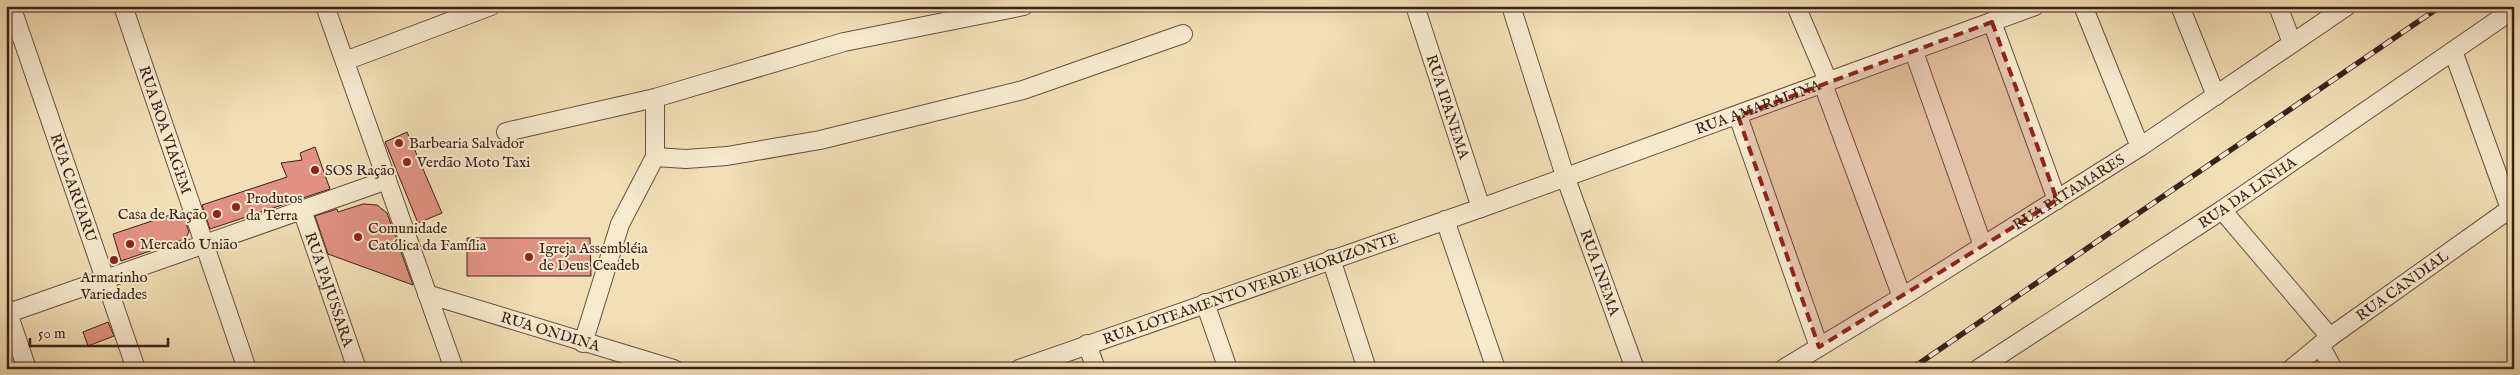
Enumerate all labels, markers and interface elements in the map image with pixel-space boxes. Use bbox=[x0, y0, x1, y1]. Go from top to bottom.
street label: RUA IPANEMA bbox=[1422, 52, 1474, 162]
street label: RUA BOA VIAGEM bbox=[134, 63, 196, 197]
street label: RUA AMARALINA bbox=[1693, 76, 1824, 139]
street label: RUA CARUARU bbox=[46, 131, 101, 245]
place label: Barbearia Salvador bbox=[409, 134, 525, 153]
marker: Barbearia Salvador bbox=[393, 137, 405, 149]
street label: RUA PATAMARES bbox=[2009, 150, 2128, 235]
street label: RUA DA LINHA bbox=[2195, 152, 2301, 233]
place label: Verdão Moto Taxi bbox=[416, 153, 530, 172]
marker: Verdão Moto Taxi bbox=[401, 156, 413, 168]
place label: SOS Ração bbox=[325, 161, 395, 180]
marker: SOS Ração bbox=[309, 164, 321, 176]
place label: Produtos da Terra bbox=[246, 189, 303, 225]
marker: Produtos da Terra bbox=[230, 201, 242, 213]
place label: Casa de Ração bbox=[118, 205, 207, 224]
marker: Casa de Ração bbox=[211, 208, 223, 220]
place label: Comunidade Católica da Família bbox=[368, 219, 487, 255]
street label: RUA INEMA bbox=[1575, 227, 1624, 319]
street label: RUA LOTEAMENTO VERDE HORIZONTE bbox=[1100, 229, 1401, 349]
street label: RUA PAJUSSARA bbox=[300, 230, 358, 350]
marker: Comunidade Católica da Família bbox=[352, 231, 364, 243]
place label: Mercado União bbox=[140, 235, 238, 254]
marker: Mercado União bbox=[124, 238, 136, 250]
place label: Igreja Assembléia de Deus Ceadeb bbox=[539, 239, 648, 275]
street label: RUA CANDIAL bbox=[2352, 246, 2453, 325]
marker: Igreja Assembléia de Deus Ceadeb bbox=[523, 251, 535, 263]
marker: Armarinho Variedades bbox=[108, 254, 120, 266]
place label: Armarinho Variedades bbox=[79, 268, 148, 304]
street label: RUA ONDINA bbox=[498, 308, 603, 356]
scale bar bbox=[30, 315, 168, 347]
text: 50 m bbox=[38, 324, 66, 343]

